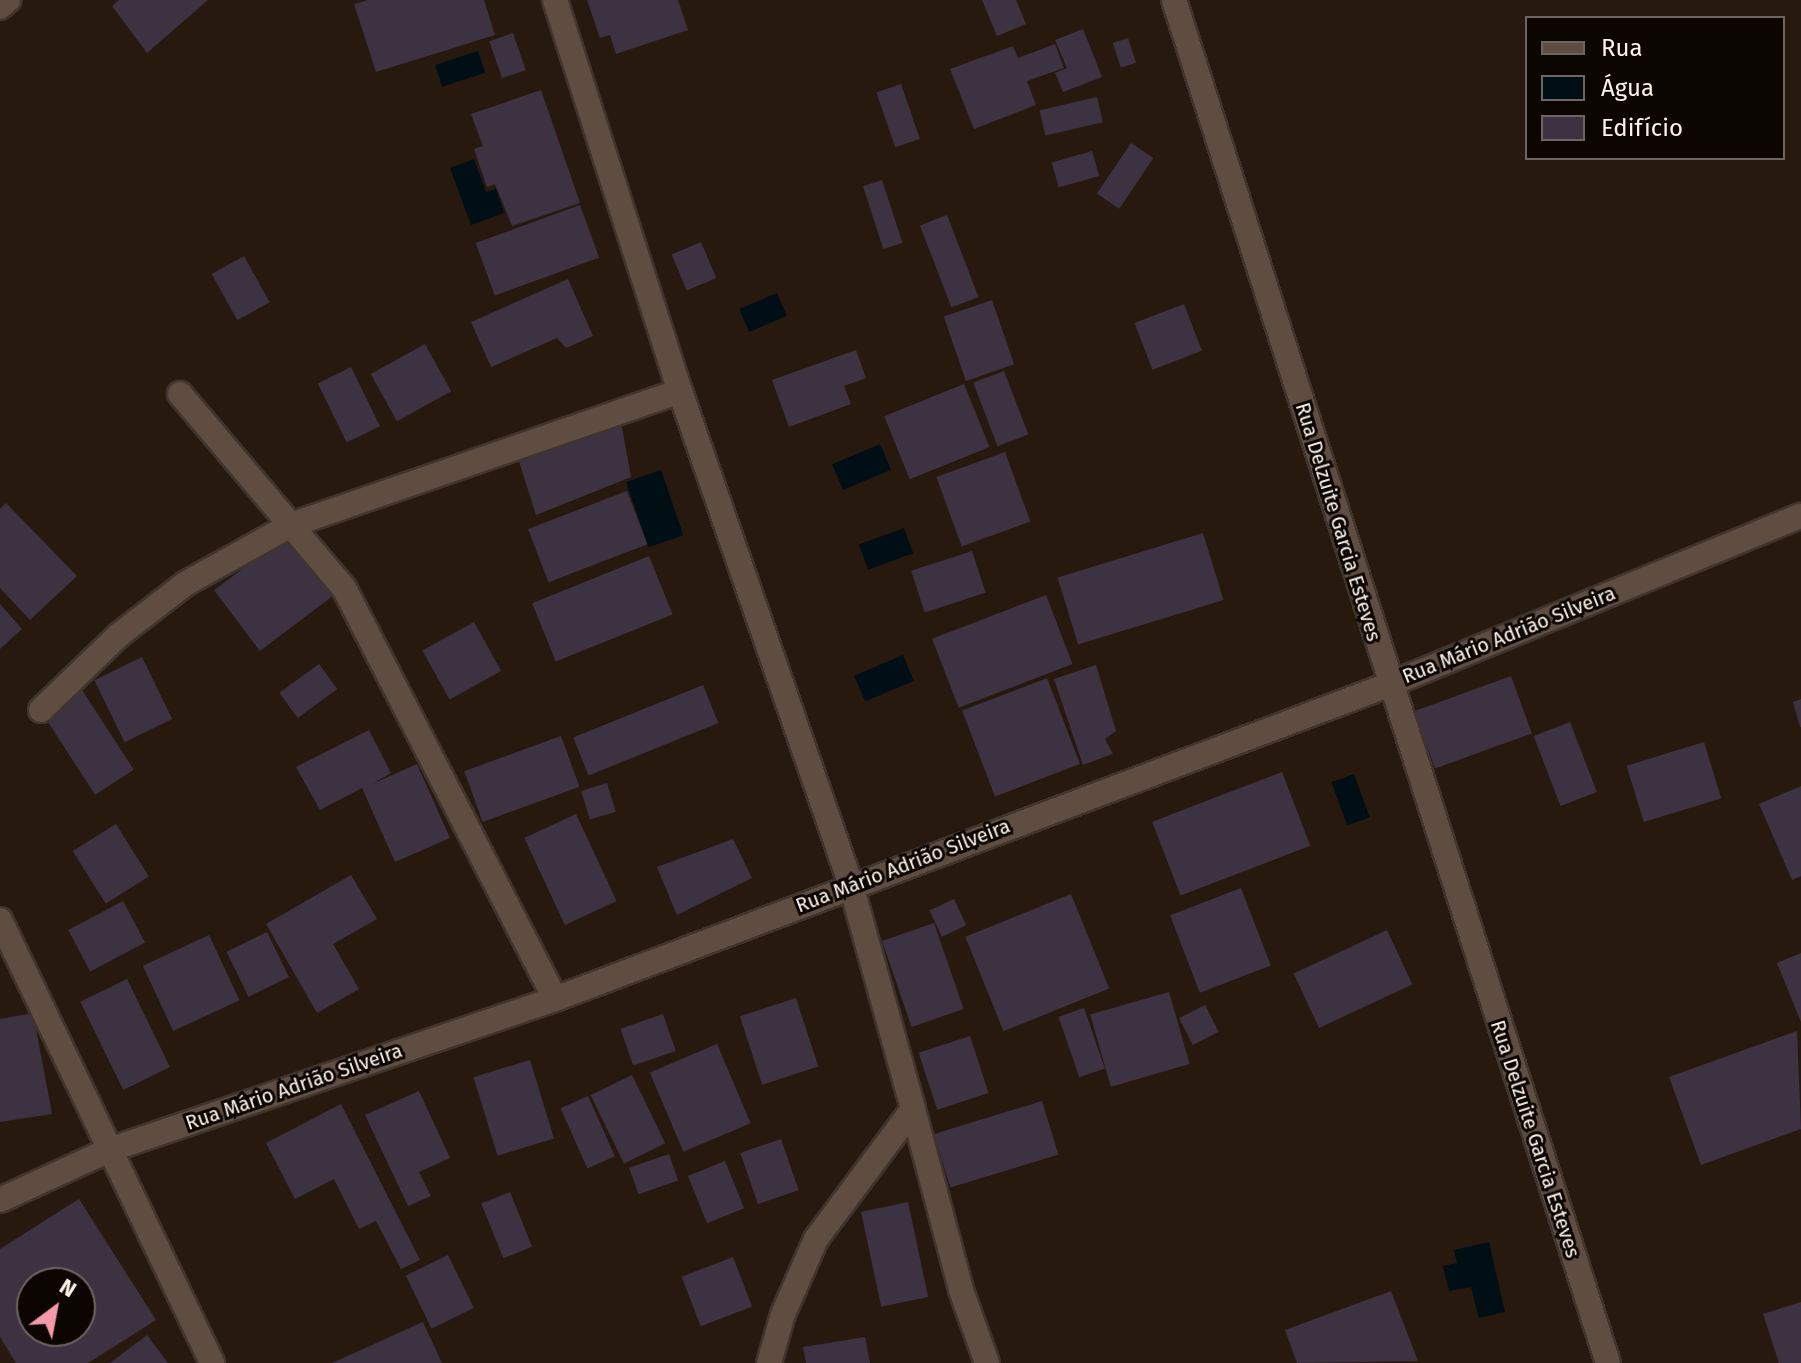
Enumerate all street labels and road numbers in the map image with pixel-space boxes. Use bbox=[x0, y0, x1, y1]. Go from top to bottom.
street label: Rua Delzuite Garcia Esteves bbox=[1290, 400, 1386, 644]
street label: Rua Mário Adrião Silveira bbox=[1399, 581, 1619, 689]
street label: Rua Mário Adrião Silveira bbox=[792, 814, 1014, 918]
street label: Rua Delzuite Garcia Esteves bbox=[1485, 1017, 1585, 1261]
street label: Rua Mário Adrião Silveira bbox=[182, 1039, 406, 1135]

